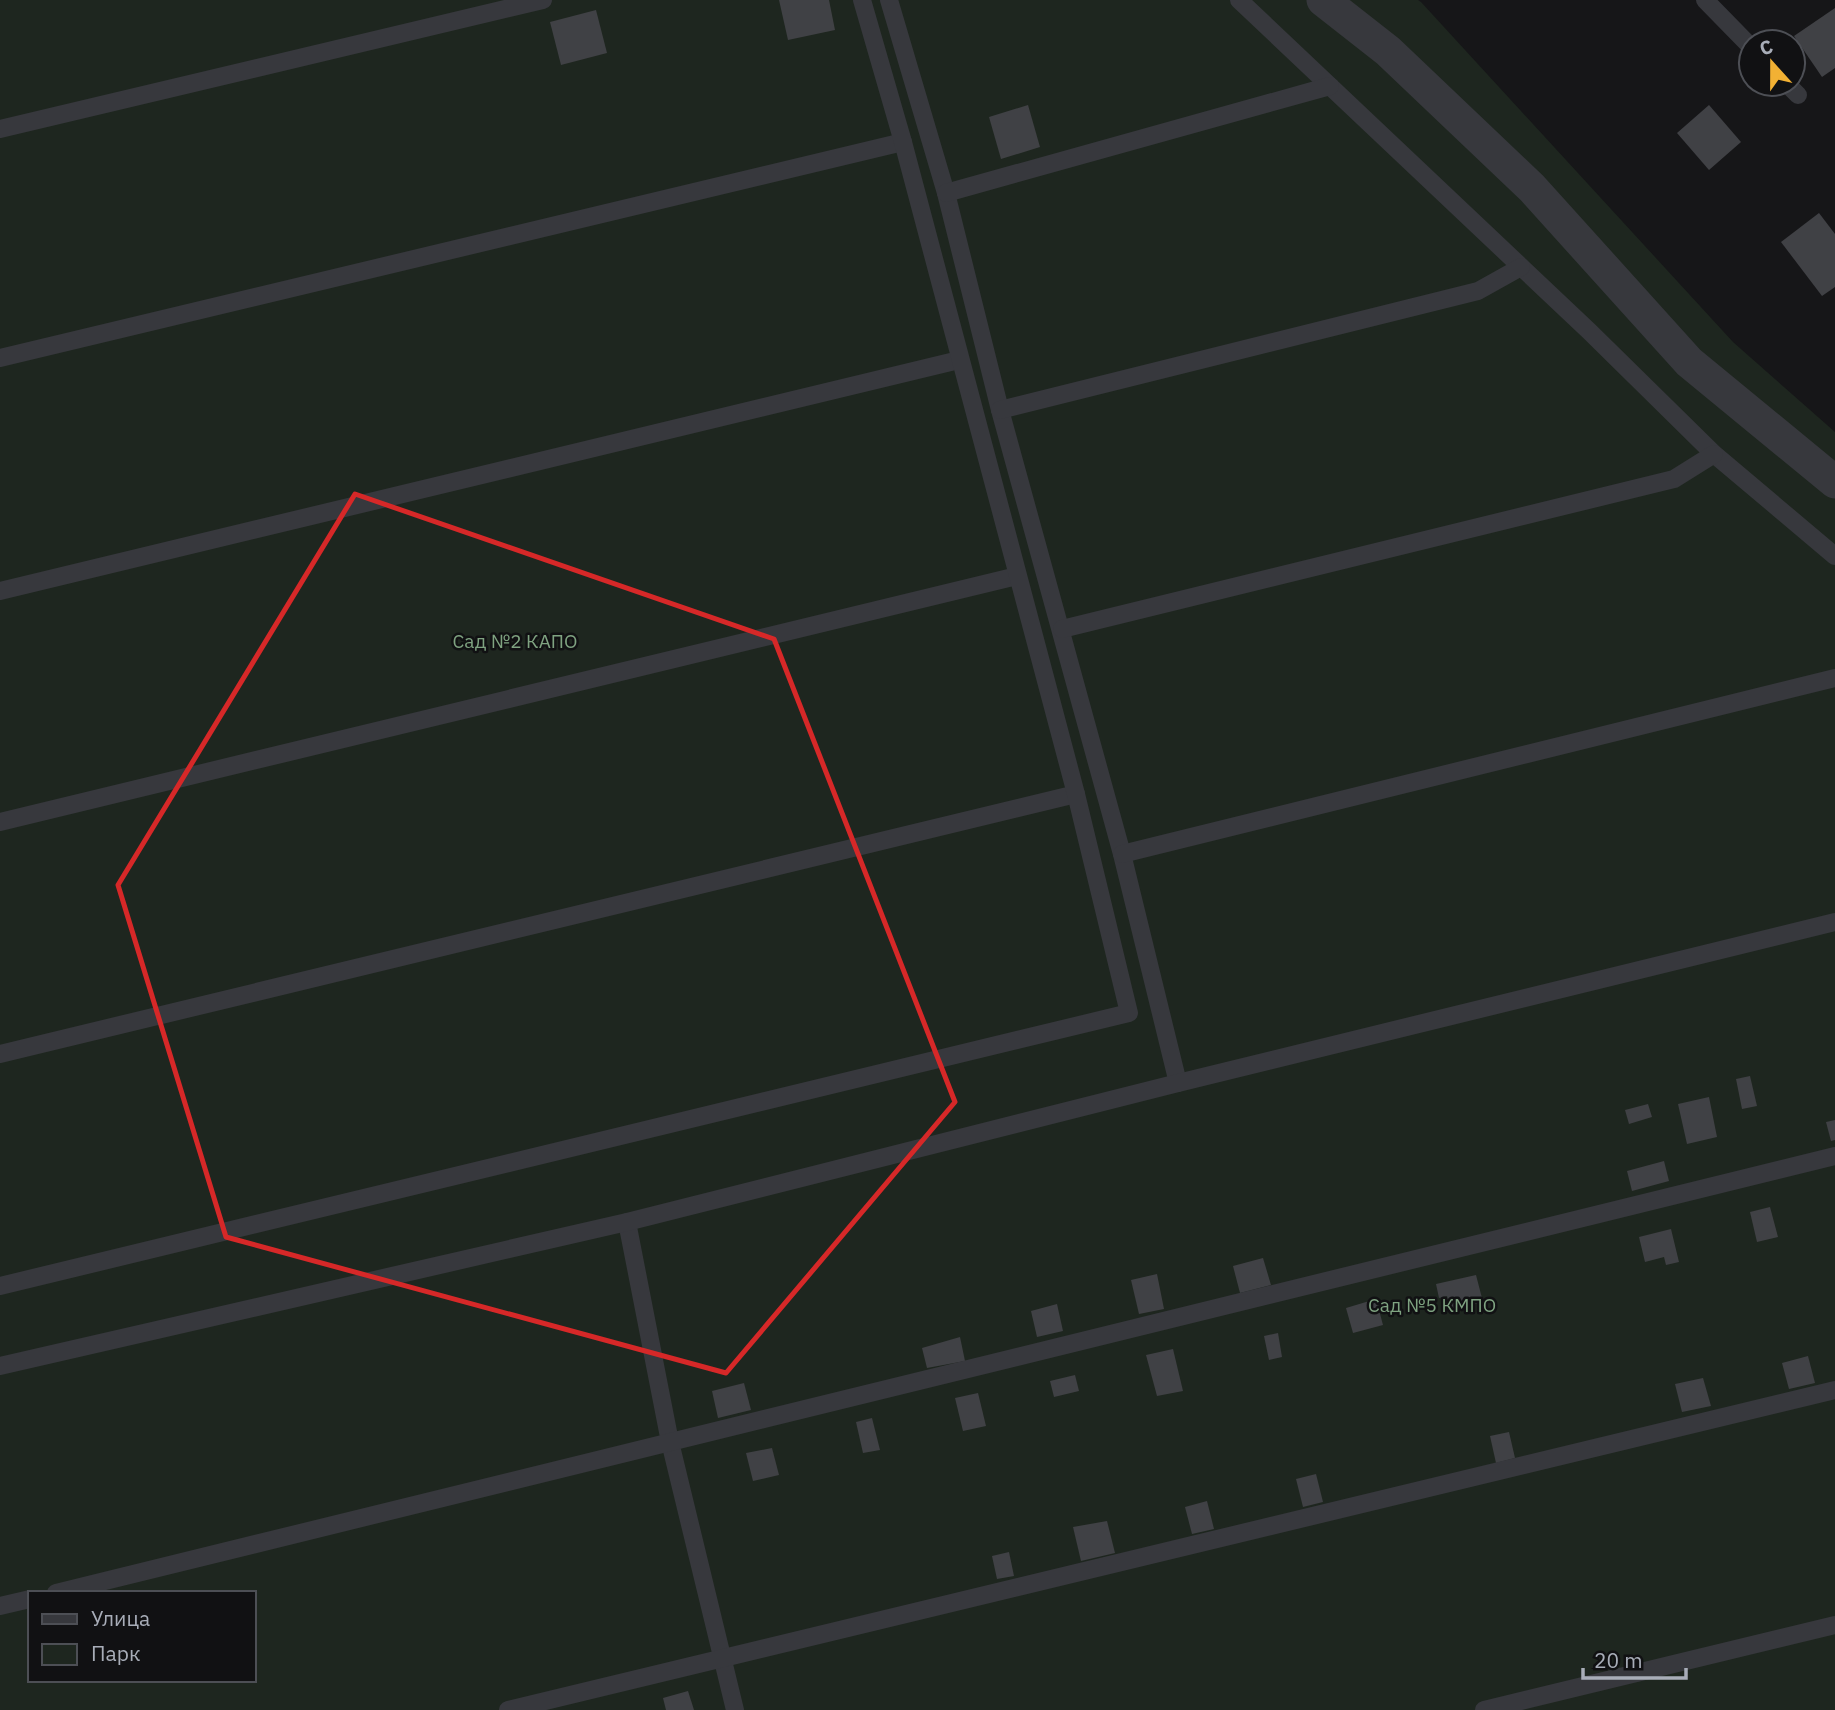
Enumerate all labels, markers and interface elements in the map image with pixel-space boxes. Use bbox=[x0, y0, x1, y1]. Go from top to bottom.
north arrow bbox=[1737, 28, 1807, 98]
text: С bbox=[1756, 34, 1776, 61]
park label: Сад №2 КАПО bbox=[453, 629, 577, 653]
park label: Сад №5 КМПО bbox=[1368, 1293, 1496, 1317]
legend bbox=[28, 1591, 256, 1682]
text: Улица bbox=[91, 1604, 150, 1632]
scale bar bbox=[1583, 1636, 1686, 1680]
text: Парк bbox=[91, 1639, 141, 1667]
text: 20 m bbox=[1594, 1646, 1643, 1674]

